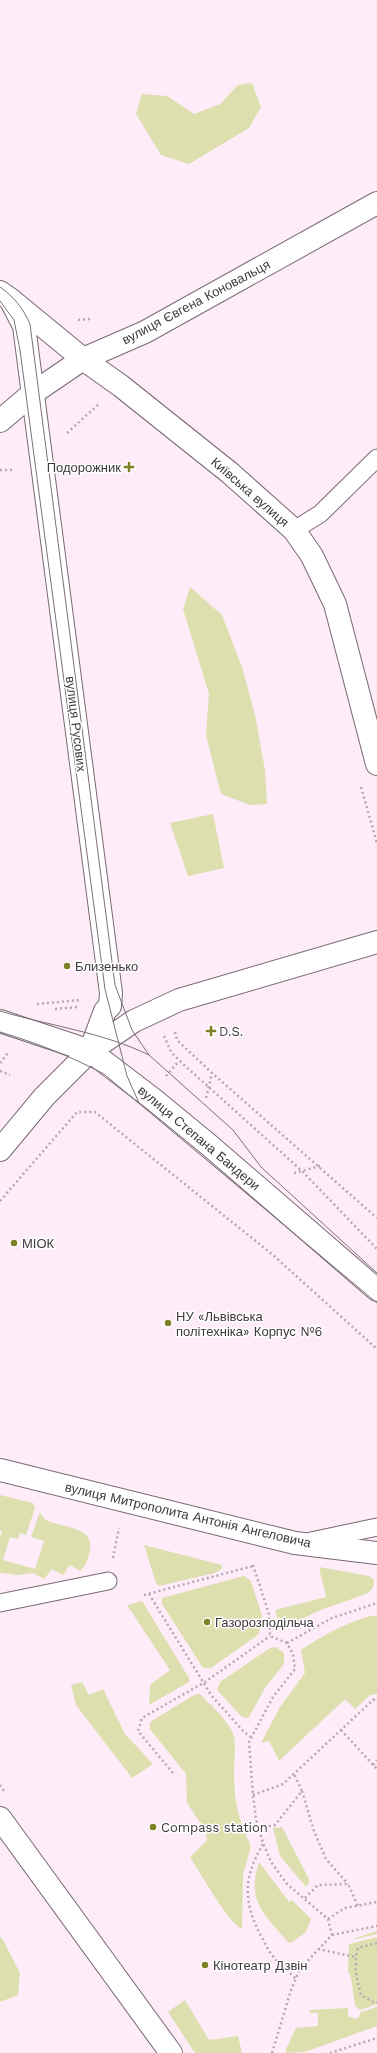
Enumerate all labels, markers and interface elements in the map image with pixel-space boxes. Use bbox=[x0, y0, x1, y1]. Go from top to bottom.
street label: вулиця Євгена Коновальця bbox=[119, 257, 273, 347]
street label: Київська вулиця bbox=[208, 454, 292, 530]
place label: Подорожник bbox=[47, 460, 121, 475]
marker: Подорожник bbox=[124, 462, 134, 472]
street label: вулиця Русових bbox=[63, 675, 89, 773]
place label: Близенько bbox=[75, 959, 138, 974]
marker: Близенько bbox=[62, 961, 72, 971]
place label: D.S. bbox=[219, 1024, 243, 1039]
marker: D.S. bbox=[206, 1026, 216, 1036]
street label: вулиця Степана Бандери bbox=[135, 1083, 263, 1193]
place label: МІОК bbox=[22, 1236, 55, 1251]
marker: МІОК bbox=[9, 1238, 19, 1248]
place label: НУ «Львівська політехніка» Корпус №6 bbox=[176, 1309, 322, 1339]
marker: НУ «Львівська політехніка» Корпус №6 bbox=[163, 1318, 173, 1328]
street label: вулиця Митрополита Антонія Ангеловича bbox=[64, 1479, 313, 1551]
place label: Газорозподільча bbox=[215, 1615, 314, 1630]
marker: Газорозподільча bbox=[202, 1617, 212, 1627]
place label: Compass station bbox=[161, 1820, 268, 1835]
marker: Compass station bbox=[148, 1822, 158, 1832]
place label: Кінотеатр Дзвін bbox=[213, 1958, 307, 1973]
marker: Кінотеатр Дзвін bbox=[200, 1960, 210, 1970]

